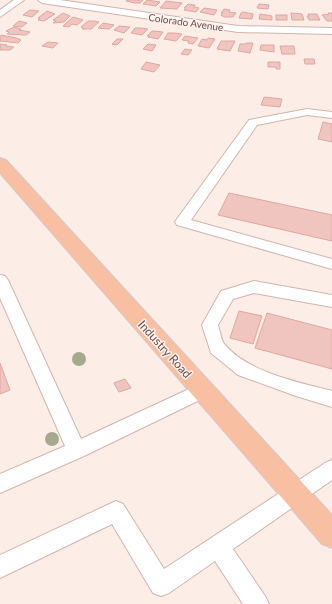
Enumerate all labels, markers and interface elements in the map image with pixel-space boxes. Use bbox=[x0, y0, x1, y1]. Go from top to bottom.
street label: Colorado Avenue bbox=[148, 11, 224, 33]
street label: Industry Road bbox=[135, 317, 195, 381]

